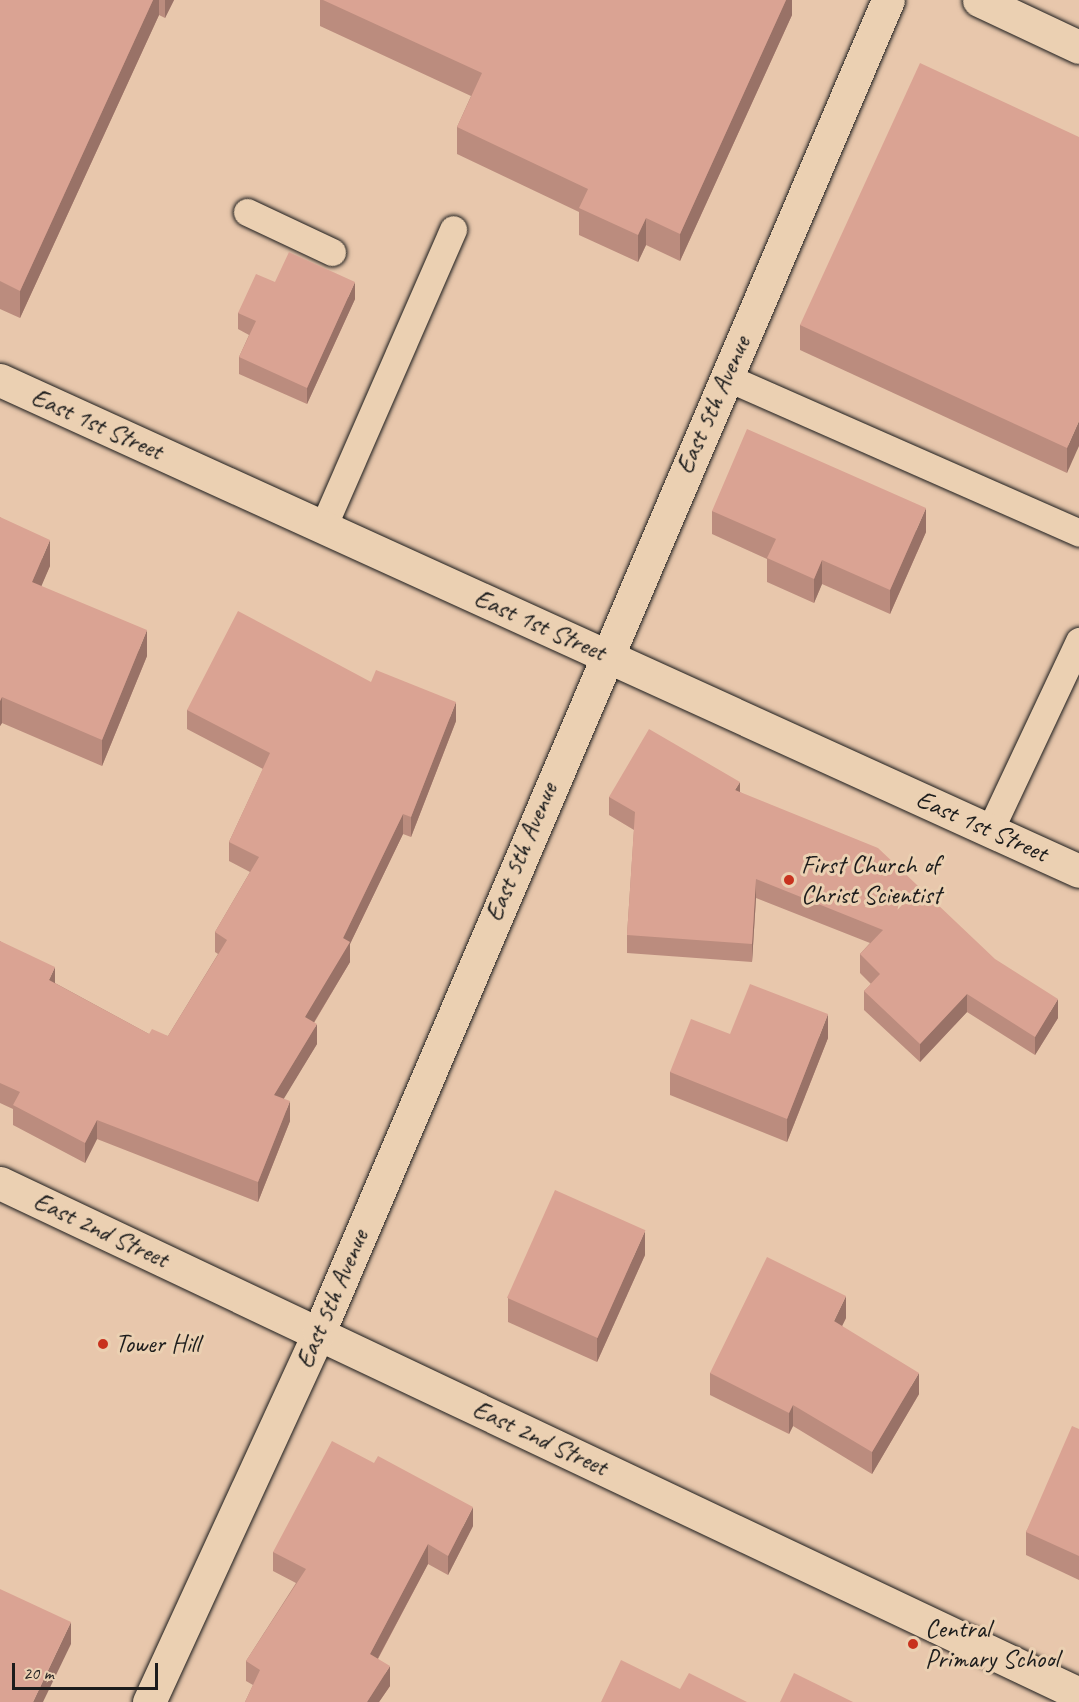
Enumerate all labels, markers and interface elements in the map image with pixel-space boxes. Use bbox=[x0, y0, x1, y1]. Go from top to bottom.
street label: East 5th Avenue bbox=[669, 331, 757, 479]
street label: East 1st Street bbox=[26, 381, 168, 467]
street label: East 1st Street bbox=[469, 582, 611, 668]
street label: East 5th Avenue bbox=[478, 778, 564, 926]
street label: East 1st Street bbox=[911, 783, 1053, 869]
place label: First Church of Christ Scientist bbox=[801, 849, 941, 910]
marker: First Church of Christ Scientist bbox=[782, 873, 796, 887]
street label: East 2nd Street bbox=[29, 1185, 173, 1275]
street label: East 5th Avenue bbox=[289, 1225, 375, 1373]
place label: Tower Hill bbox=[115, 1328, 200, 1360]
marker: Tower Hill bbox=[96, 1337, 110, 1351]
street label: East 2nd Street bbox=[468, 1393, 612, 1483]
place label: Central Primary School bbox=[925, 1613, 1058, 1674]
marker: Central Primary School bbox=[906, 1637, 920, 1651]
scale bar bbox=[15, 1651, 160, 1689]
text: 20 m bbox=[23, 1662, 54, 1684]

